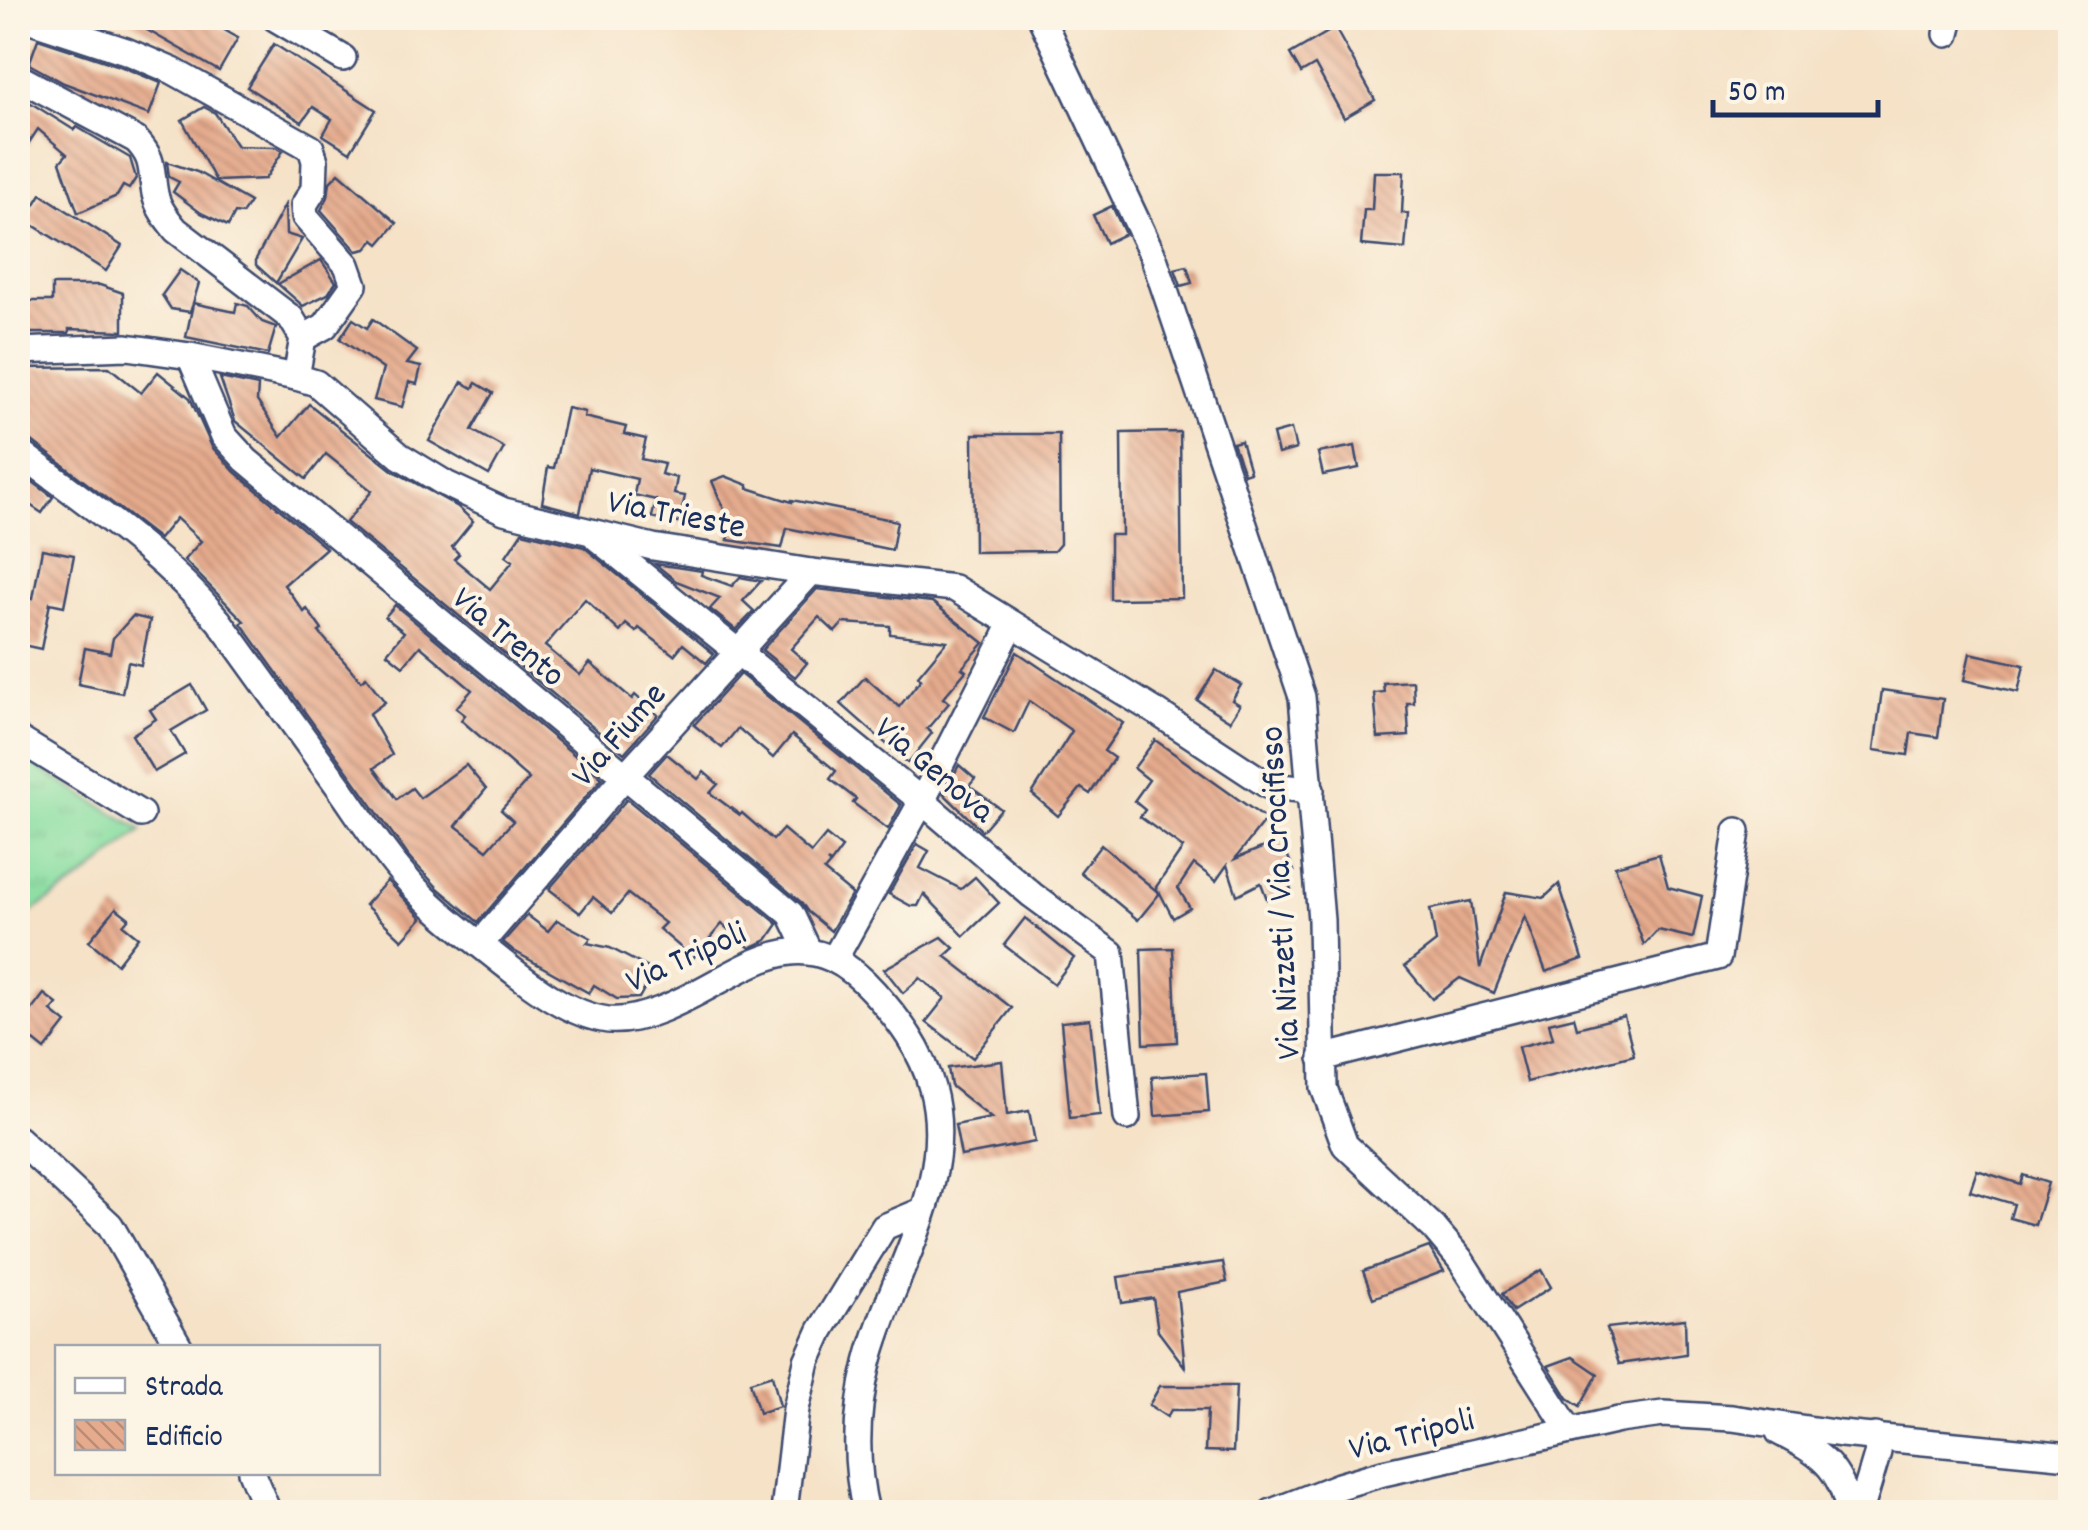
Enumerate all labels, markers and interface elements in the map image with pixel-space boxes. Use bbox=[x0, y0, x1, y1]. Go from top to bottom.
scale bar bbox=[1713, 55, 1878, 117]
text: 50 m bbox=[1728, 73, 1786, 116]
street label: Via Trieste bbox=[603, 479, 749, 555]
street label: Via Trento bbox=[439, 576, 574, 701]
street label: Via Fiume bbox=[561, 673, 680, 800]
street label: Via Genova bbox=[862, 707, 1004, 837]
street label: Via Nizzeti / Via Crocifisso bbox=[1249, 725, 1317, 1061]
street label: Via Tripoli bbox=[619, 911, 755, 1008]
legend bbox=[55, 1345, 380, 1475]
text: Strada bbox=[145, 1368, 224, 1411]
street label: Via Tripoli bbox=[1344, 1397, 1480, 1477]
text: Edificio bbox=[145, 1418, 223, 1461]

